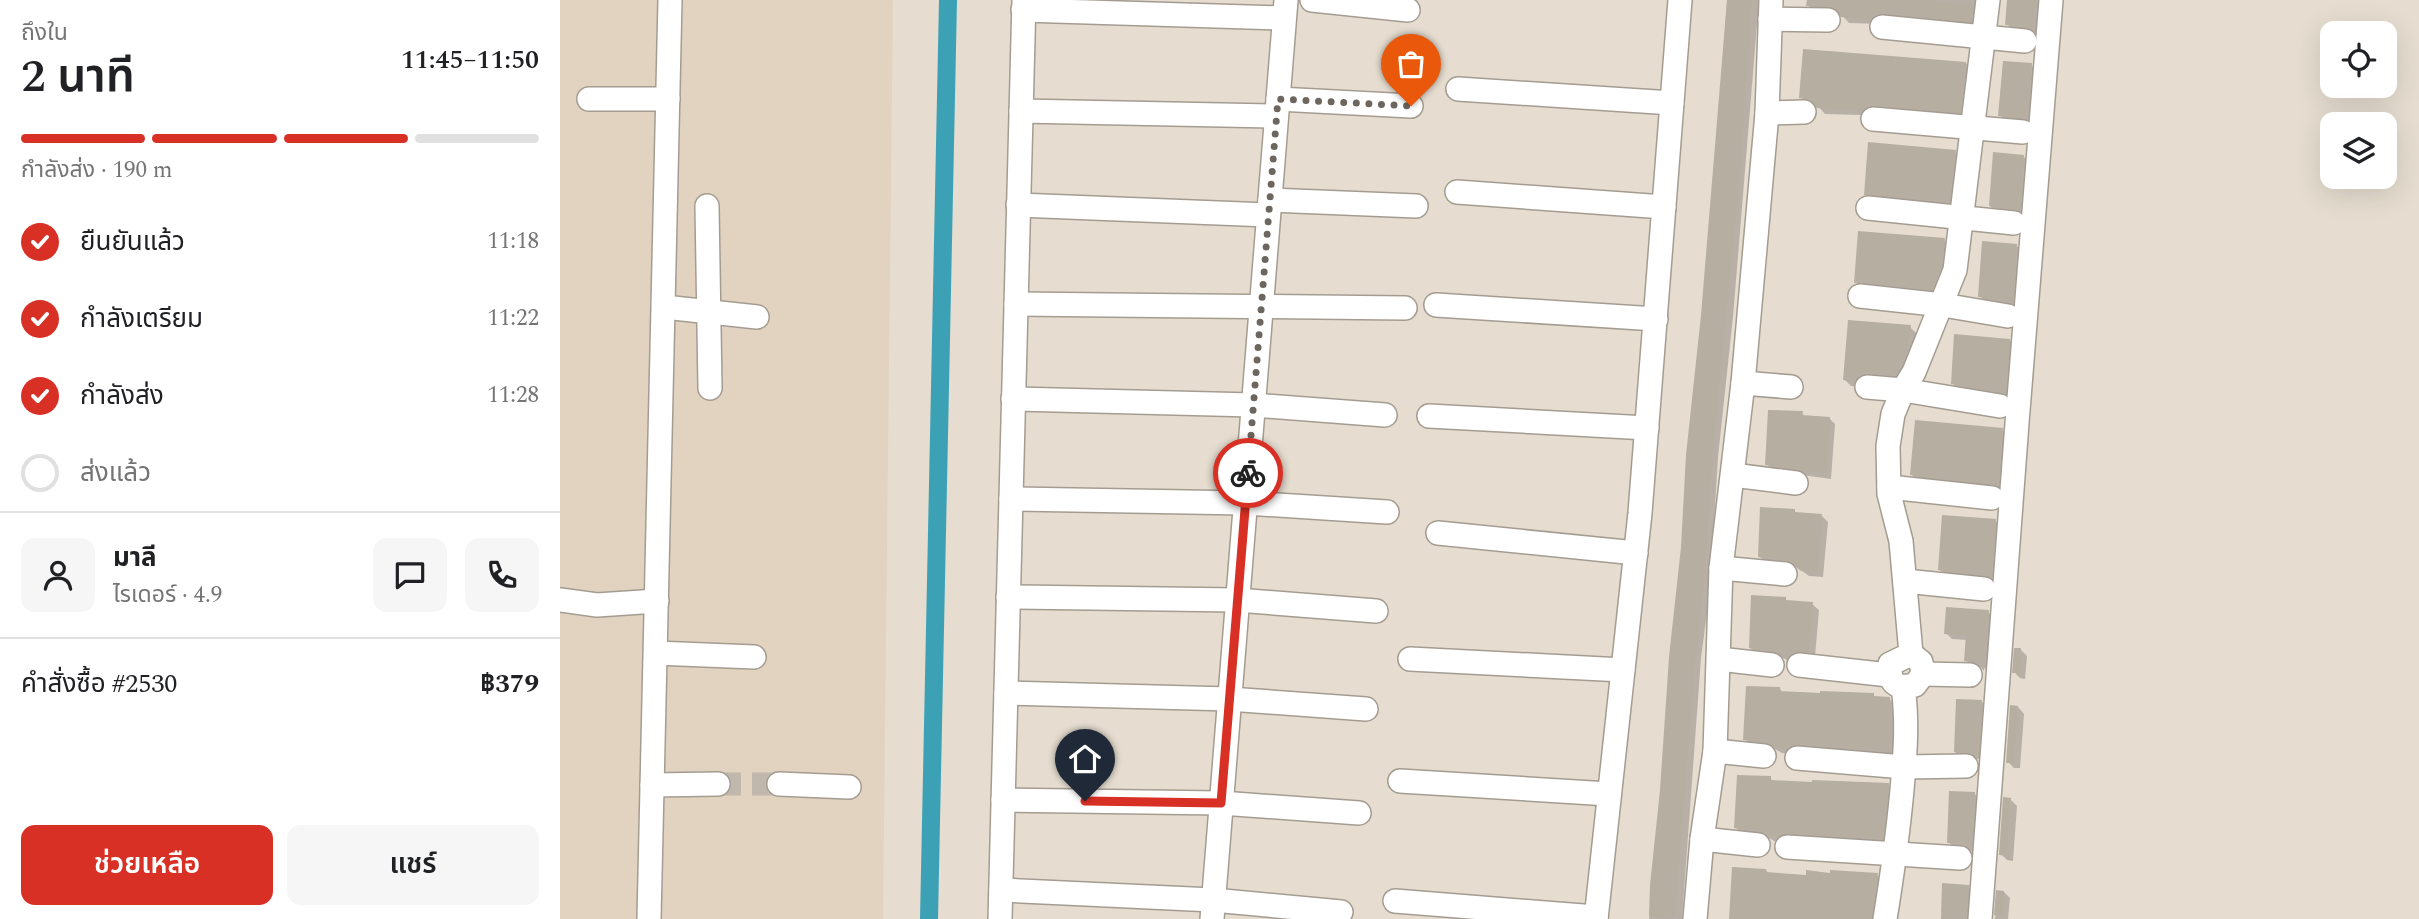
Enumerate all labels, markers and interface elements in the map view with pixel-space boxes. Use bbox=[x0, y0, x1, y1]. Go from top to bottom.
text: ถึงใน bbox=[21, 16, 68, 51]
map controls bbox=[2320, 21, 2397, 189]
button: locate bbox=[2320, 21, 2397, 98]
pin bbox=[1381, 34, 1441, 106]
text: 11:45–11:50 bbox=[401, 40, 539, 80]
text: 2 นาที bbox=[21, 42, 135, 112]
icon: bag bbox=[1392, 45, 1430, 83]
button: layers bbox=[2320, 112, 2397, 189]
text: กำลังส่ง · 190 m bbox=[21, 153, 172, 188]
text: ยืนยันแล้ว bbox=[80, 222, 185, 262]
icon: check bbox=[21, 223, 59, 261]
text: 11:18 bbox=[487, 224, 539, 259]
text: กำลังเตรียม bbox=[80, 299, 203, 339]
icon: check bbox=[21, 300, 59, 338]
text: 11:22 bbox=[487, 301, 539, 336]
text: กำลังส่ง bbox=[80, 376, 164, 416]
icon: check bbox=[21, 377, 59, 415]
text: 11:28 bbox=[487, 378, 539, 413]
courier bbox=[1213, 438, 1283, 508]
text: ส่งแล้ว bbox=[80, 453, 151, 493]
icon: bike bbox=[1229, 454, 1267, 492]
button: person bbox=[21, 538, 95, 612]
text: มาลี bbox=[113, 538, 157, 578]
button: chat bbox=[373, 538, 447, 612]
button: phone bbox=[465, 538, 539, 612]
text: ไรเดอร์ · 4.9 bbox=[113, 578, 222, 613]
text: คำสั่งซื้อ #2530 bbox=[21, 664, 177, 704]
text: ฿379 bbox=[480, 664, 539, 704]
pin bbox=[1055, 729, 1115, 801]
icon: home bbox=[1066, 740, 1104, 778]
button: ช่วยเหลือ bbox=[21, 825, 273, 905]
button: แชร์ bbox=[287, 825, 539, 905]

